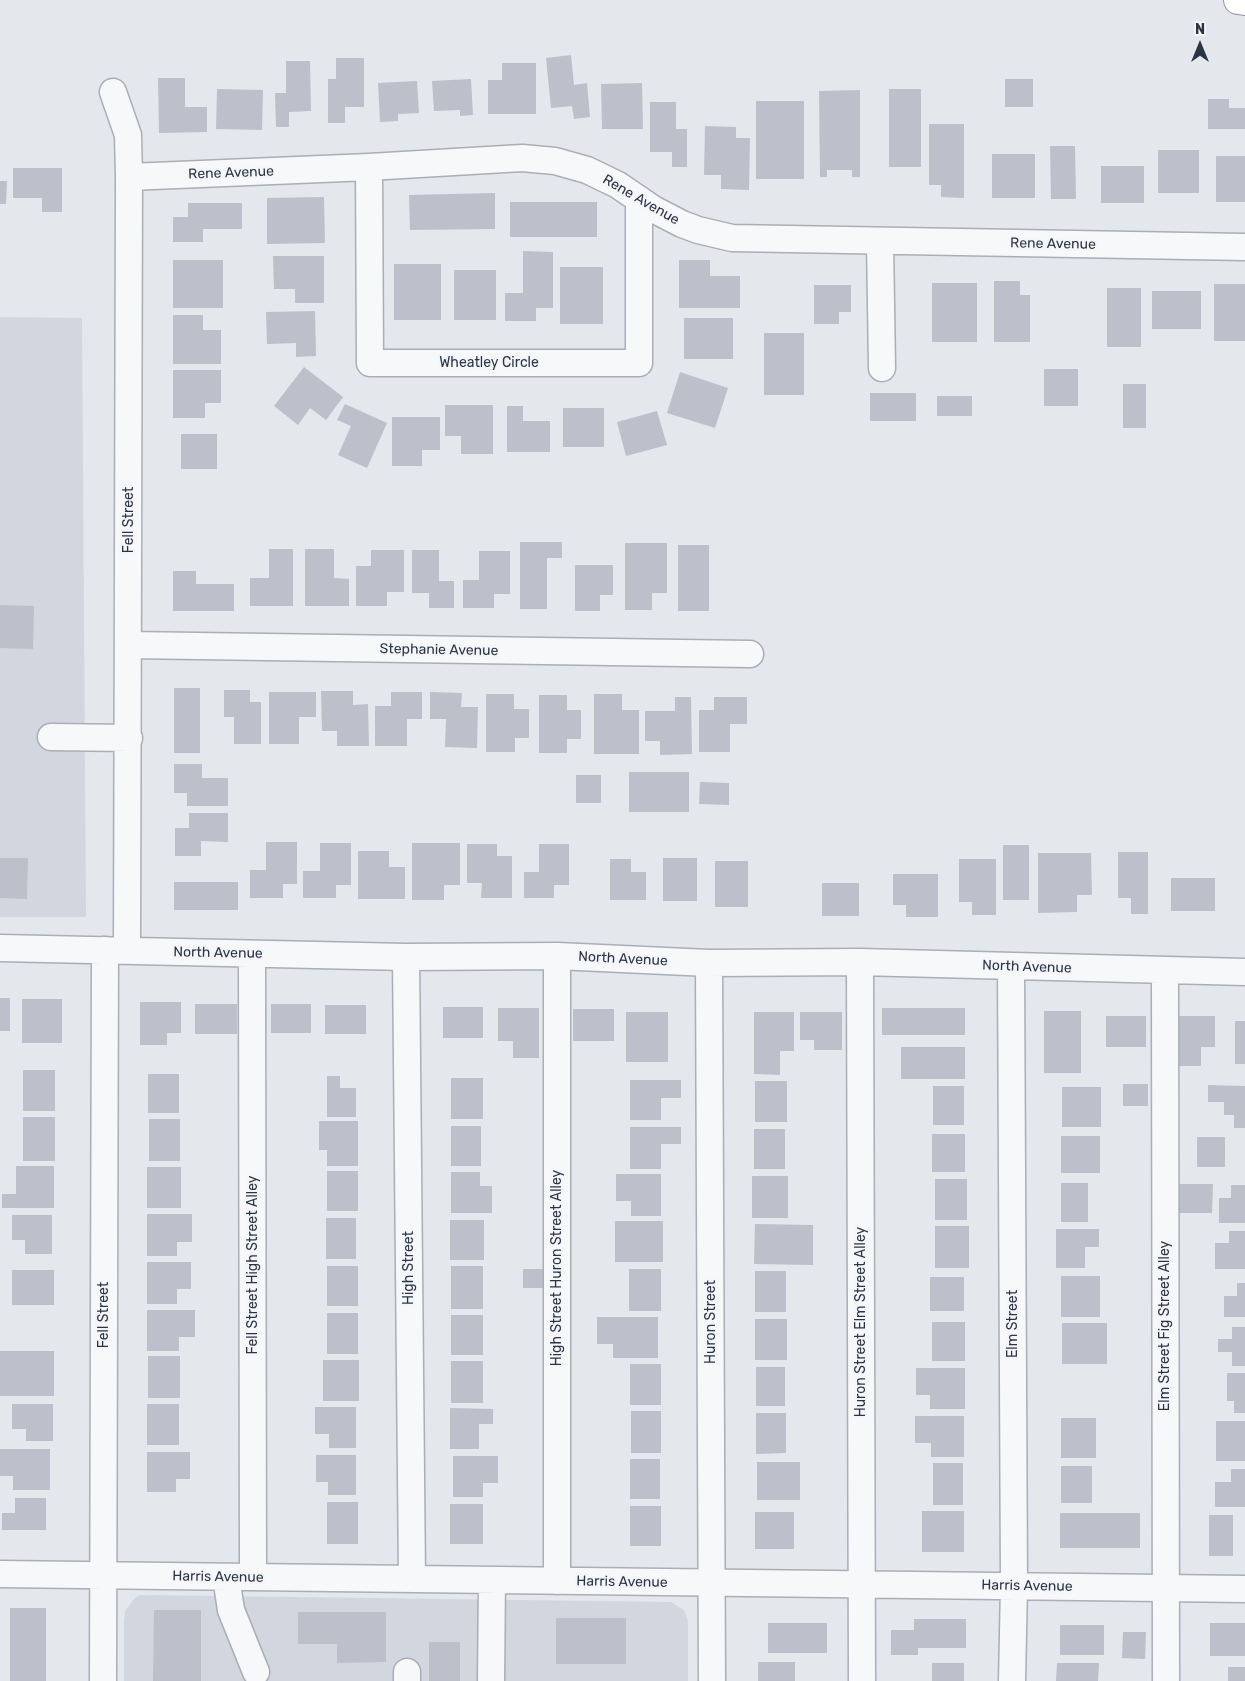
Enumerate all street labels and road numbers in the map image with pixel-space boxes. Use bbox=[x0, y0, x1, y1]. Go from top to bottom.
street label: Rene Avenue bbox=[188, 163, 274, 183]
street label: Rene Avenue bbox=[600, 171, 682, 229]
street label: Rene Avenue bbox=[1010, 235, 1096, 253]
street label: Wheatley Circle bbox=[439, 355, 539, 371]
street label: Fell Street bbox=[121, 487, 137, 553]
street label: Stephanie Avenue bbox=[379, 641, 499, 659]
street label: North Avenue bbox=[173, 944, 263, 962]
street label: North Avenue bbox=[578, 948, 668, 970]
street label: North Avenue bbox=[982, 957, 1072, 977]
street label: High Street Huron Street Alley bbox=[549, 1170, 565, 1366]
street label: Fell Street High Street Alley bbox=[245, 1175, 261, 1355]
street label: Huron Street Elm Street Alley bbox=[853, 1227, 869, 1417]
street label: High Street bbox=[401, 1231, 417, 1305]
street label: Elm Street Fig Street Alley bbox=[1157, 1241, 1173, 1411]
street label: Huron Street bbox=[703, 1280, 719, 1364]
street label: Fell Street bbox=[96, 1282, 112, 1348]
street label: Elm Street bbox=[1005, 1290, 1021, 1358]
street label: Harris Avenue bbox=[172, 1568, 264, 1586]
street label: Harris Avenue bbox=[576, 1573, 668, 1591]
street label: Harris Avenue bbox=[981, 1577, 1073, 1595]

